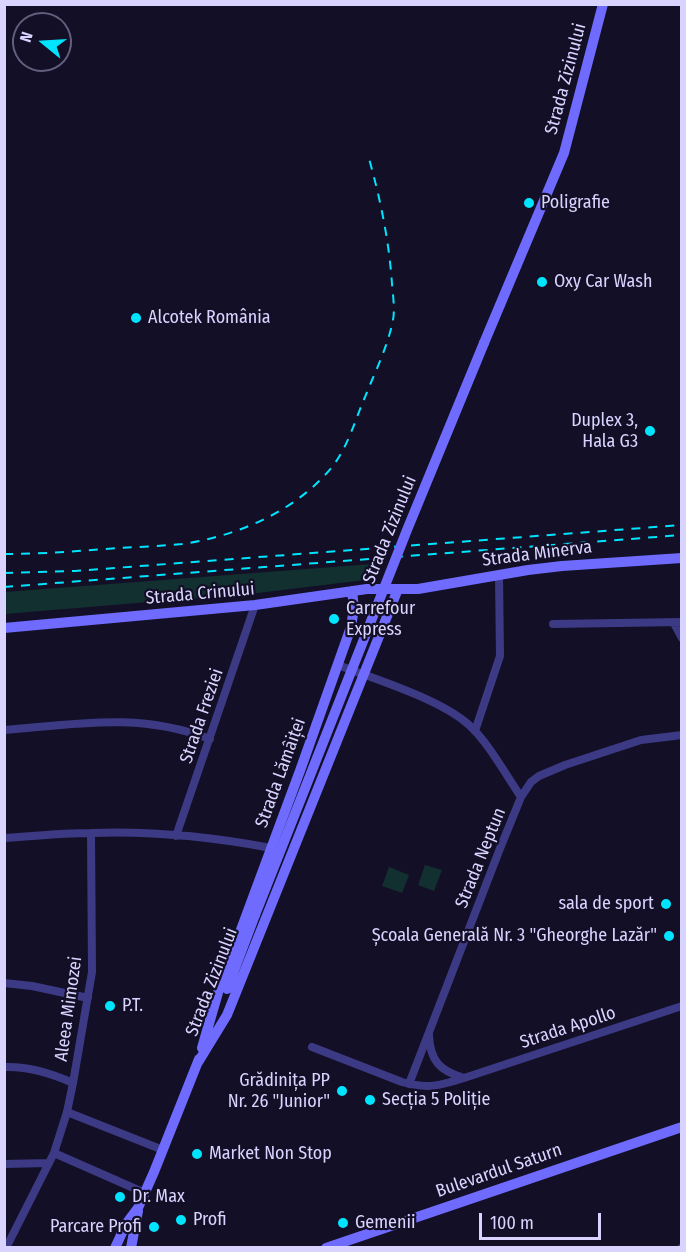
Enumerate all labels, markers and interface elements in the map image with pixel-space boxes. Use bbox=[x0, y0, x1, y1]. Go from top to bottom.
north arrow bbox=[12, 12, 72, 72]
street label: Strada Zizinului bbox=[541, 21, 591, 137]
text: N bbox=[16, 29, 37, 44]
place label: Poligrafie bbox=[541, 192, 610, 214]
marker: Poligrafie bbox=[522, 196, 536, 210]
place label: Oxy Car Wash bbox=[554, 271, 652, 293]
marker: Oxy Car Wash bbox=[535, 275, 549, 289]
place label: Alcotek România bbox=[148, 307, 271, 329]
marker: Alcotek România bbox=[129, 311, 143, 325]
place label: Duplex 3, Hala G3 bbox=[571, 410, 638, 452]
marker: Duplex 3, Hala G3 bbox=[643, 424, 657, 438]
street label: Strada Zizinului bbox=[359, 473, 421, 587]
street label: Strada Minerva bbox=[481, 537, 593, 571]
street label: Strada Crinului bbox=[145, 578, 255, 610]
place label: Carrefour Express bbox=[346, 598, 415, 640]
marker: Carrefour Express bbox=[327, 612, 341, 626]
street label: Strada Freziei bbox=[176, 666, 228, 766]
street label: Strada Lămâiței bbox=[251, 715, 311, 831]
street label: Strada Neptun bbox=[451, 805, 511, 911]
place label: sala de sport bbox=[558, 893, 654, 915]
marker: sala de sport bbox=[659, 897, 673, 911]
street label: Strada Zizinului bbox=[181, 925, 243, 1039]
place label: Școala Generală Nr. 3 "Gheorghe Lazăr" bbox=[372, 925, 657, 947]
marker: Școala Generală Nr. 3 "Gheorghe Lazăr" bbox=[662, 929, 676, 943]
street label: Aleea Mimozei bbox=[51, 955, 87, 1063]
place label: P.T. bbox=[122, 995, 143, 1017]
marker: P.T. bbox=[103, 999, 117, 1013]
street label: Strada Apollo bbox=[517, 1002, 619, 1054]
place label: Grădinița PP Nr. 26 "Junior" bbox=[228, 1070, 330, 1112]
marker: Grădinița PP Nr. 26 "Junior" bbox=[335, 1084, 349, 1098]
place label: Secția 5 Poliție bbox=[382, 1089, 490, 1111]
marker: Secția 5 Poliție bbox=[363, 1093, 377, 1107]
street label: Bulevardul Saturn bbox=[433, 1139, 565, 1203]
place label: Market Non Stop bbox=[209, 1143, 332, 1165]
marker: Market Non Stop bbox=[190, 1147, 204, 1161]
place label: Dr. Max bbox=[132, 1186, 185, 1208]
marker: Dr. Max bbox=[113, 1190, 127, 1204]
scale bar bbox=[482, 1201, 604, 1239]
place label: Profi bbox=[193, 1209, 227, 1231]
place label: Gemenii bbox=[355, 1212, 415, 1234]
text: 100 m bbox=[490, 1212, 534, 1234]
marker: Profi bbox=[174, 1213, 188, 1227]
place label: Parcare Profi bbox=[50, 1216, 142, 1238]
marker: Gemenii bbox=[336, 1216, 350, 1230]
marker: Parcare Profi bbox=[147, 1220, 161, 1234]

